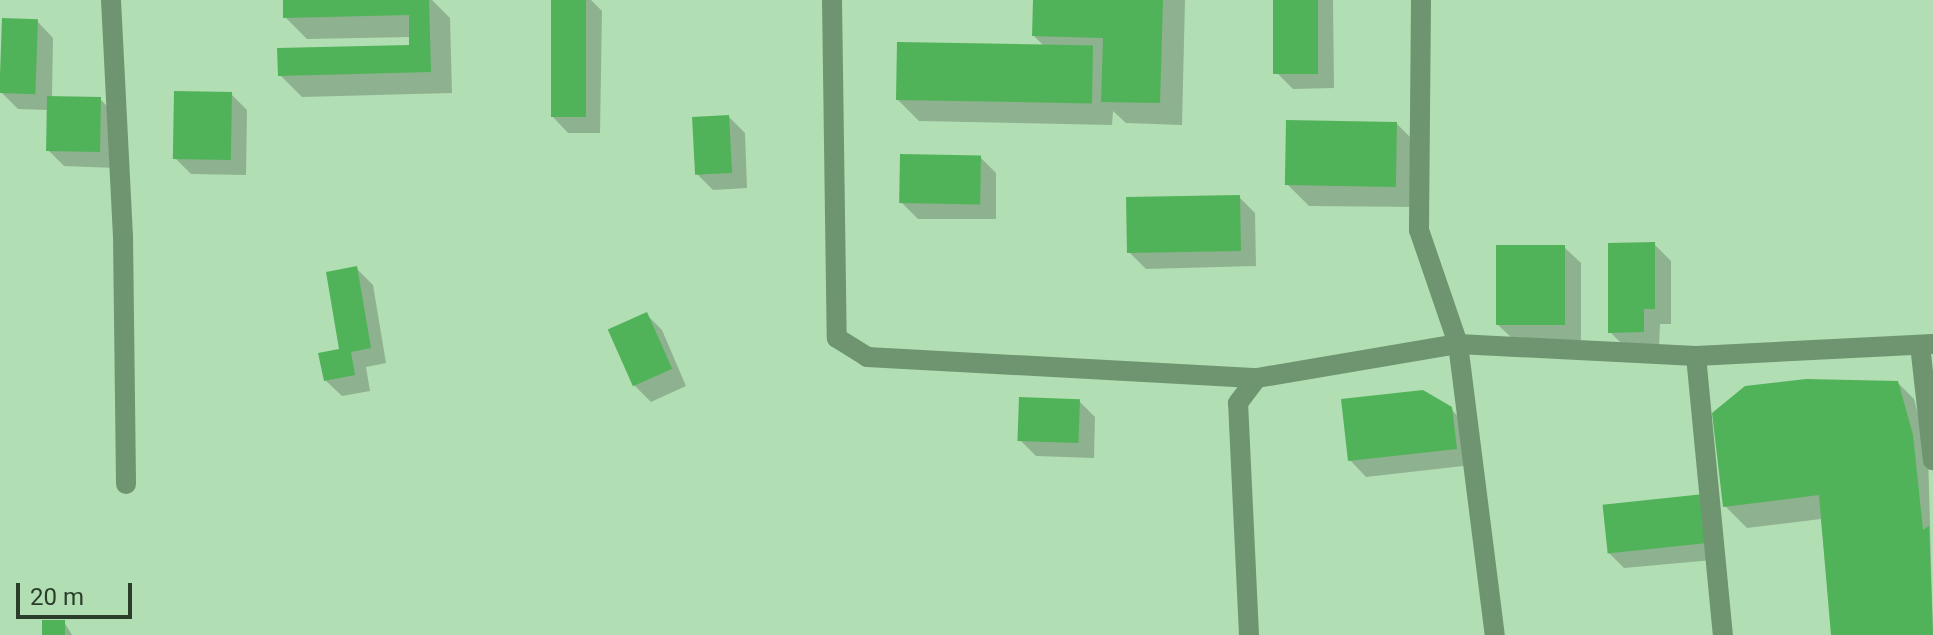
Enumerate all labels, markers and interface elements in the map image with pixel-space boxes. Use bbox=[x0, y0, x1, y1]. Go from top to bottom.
scale bar bbox=[20, 567, 136, 617]
text: 20 m bbox=[30, 583, 84, 611]

